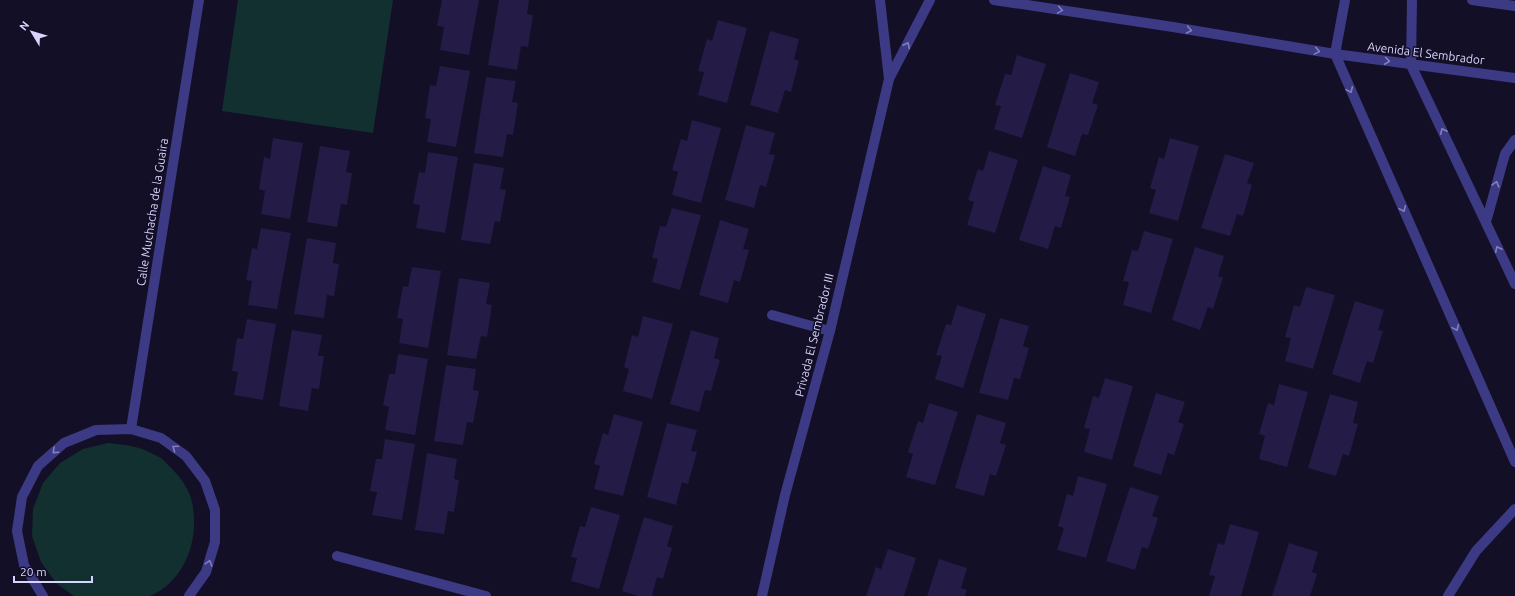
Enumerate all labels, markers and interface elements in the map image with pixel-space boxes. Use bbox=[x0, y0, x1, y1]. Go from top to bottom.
one-way arrow bbox=[1057, 5, 1063, 14]
north arrow bbox=[12, 12, 52, 52]
text: N bbox=[17, 19, 31, 33]
one-way arrow bbox=[1186, 25, 1192, 33]
street label: Avenida El Sembrador bbox=[1367, 39, 1486, 67]
one-way arrow bbox=[902, 41, 910, 49]
one-way arrow bbox=[1314, 47, 1320, 55]
one-way arrow bbox=[1384, 56, 1390, 65]
one-way arrow bbox=[1346, 86, 1354, 93]
one-way arrow bbox=[1440, 128, 1448, 135]
street label: Calle Muchacha de la Guaira bbox=[134, 137, 170, 287]
one-way arrow bbox=[1492, 181, 1500, 188]
one-way arrow bbox=[1398, 204, 1406, 212]
one-way arrow bbox=[1495, 245, 1503, 253]
street label: Privada El Sembrador III bbox=[792, 272, 836, 398]
one-way arrow bbox=[1451, 324, 1459, 331]
one-way arrow bbox=[172, 445, 179, 453]
one-way arrow bbox=[52, 446, 60, 453]
scale bar bbox=[14, 558, 92, 584]
one-way arrow bbox=[204, 560, 213, 567]
text: 20 m bbox=[20, 565, 47, 578]

